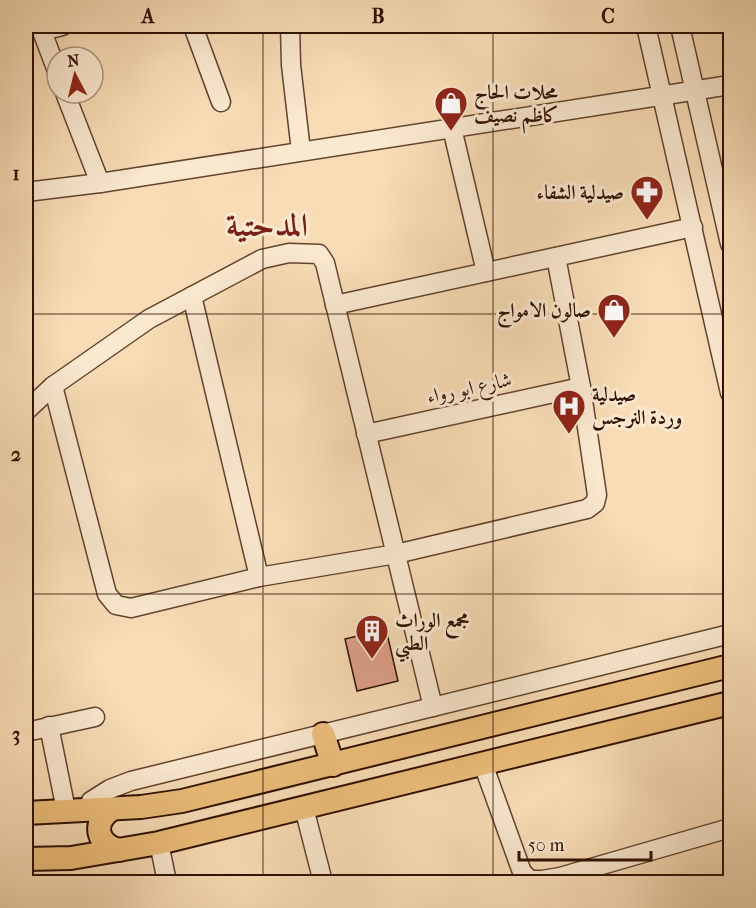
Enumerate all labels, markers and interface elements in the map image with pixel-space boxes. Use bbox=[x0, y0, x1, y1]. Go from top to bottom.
text: A bbox=[140, 5, 156, 28]
text: B bbox=[371, 5, 385, 28]
text: C bbox=[601, 5, 615, 28]
north arrow bbox=[45, 45, 105, 105]
text: N bbox=[66, 50, 81, 71]
place label: محلات الحاج كاظم نصيف bbox=[474, 81, 559, 134]
shop icon: محلات الحاج كاظم نصيف bbox=[433, 85, 469, 132]
text: 1 bbox=[12, 162, 20, 185]
pharmacy icon: صيدلية الشفاء bbox=[629, 174, 665, 221]
place label: صيدلية الشفاء bbox=[537, 181, 624, 204]
district label: المدحتية bbox=[226, 207, 308, 244]
shop icon: صالون الامواج bbox=[596, 292, 632, 339]
place label: صالون الامواج bbox=[497, 299, 591, 329]
street label: شارع ابو رواء bbox=[424, 368, 515, 414]
place label: صيدلية وردة النرجس bbox=[592, 383, 682, 431]
hospital icon: صيدلية وردة النرجس bbox=[551, 388, 587, 435]
text: 2 bbox=[11, 443, 21, 466]
place label: مجمع الوراث الطبي bbox=[395, 609, 469, 663]
building icon: مجمع الوراث الطبي bbox=[354, 613, 390, 660]
text: 3 bbox=[12, 723, 20, 746]
scale bar bbox=[519, 824, 651, 862]
text: 50 m bbox=[528, 835, 565, 856]

